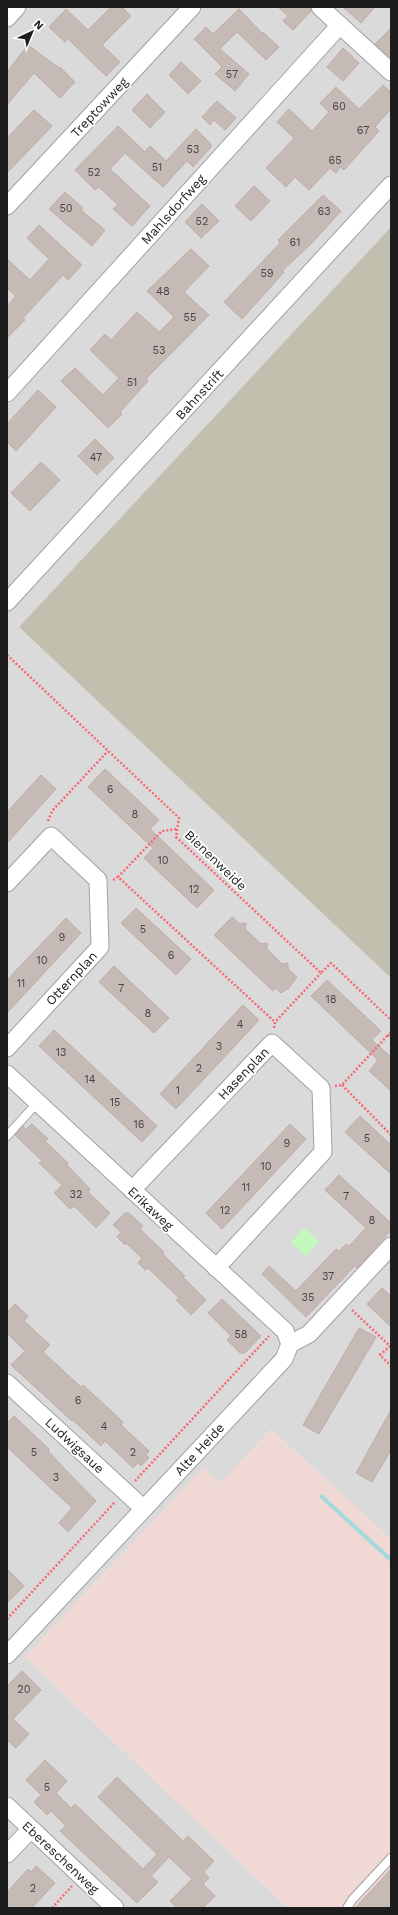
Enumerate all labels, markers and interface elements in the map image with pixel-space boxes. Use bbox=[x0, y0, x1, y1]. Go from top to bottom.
north arrow bbox=[12, 12, 52, 52]
text: N bbox=[31, 18, 46, 33]
house number: 57 bbox=[226, 68, 238, 81]
street label: Treptowweg bbox=[68, 74, 131, 140]
house number: 60 bbox=[332, 100, 346, 113]
house number: 67 bbox=[357, 124, 369, 137]
house number: 53 bbox=[187, 143, 199, 156]
house number: 65 bbox=[328, 154, 342, 167]
house number: 51 bbox=[152, 161, 162, 174]
house number: 52 bbox=[88, 166, 100, 179]
street label: Mahlsdorfweg bbox=[138, 171, 209, 247]
house number: 50 bbox=[59, 202, 73, 215]
house number: 63 bbox=[317, 205, 331, 218]
house number: 52 bbox=[196, 215, 208, 228]
house number: 61 bbox=[290, 236, 300, 249]
house number: 59 bbox=[260, 267, 274, 280]
house number: 48 bbox=[156, 285, 170, 298]
house number: 55 bbox=[184, 311, 196, 324]
house number: 53 bbox=[153, 344, 165, 357]
street label: Bahnstrift bbox=[172, 366, 227, 422]
house number: 51 bbox=[127, 376, 137, 389]
house number: 47 bbox=[90, 451, 102, 464]
house number: 6 bbox=[107, 783, 114, 796]
house number: 8 bbox=[132, 808, 139, 821]
street label: Bienenweide bbox=[182, 827, 250, 894]
house number: 10 bbox=[157, 854, 169, 867]
house number: 12 bbox=[189, 883, 199, 896]
house number: 5 bbox=[140, 923, 146, 936]
house number: 9 bbox=[59, 931, 66, 944]
street label: Otternplan bbox=[43, 948, 100, 1008]
house number: 6 bbox=[168, 949, 175, 962]
house number: 10 bbox=[36, 954, 48, 967]
house number: 11 bbox=[17, 977, 25, 990]
house number: 7 bbox=[118, 982, 124, 995]
house number: 18 bbox=[325, 993, 337, 1006]
house number: 8 bbox=[145, 1007, 152, 1020]
house number: 4 bbox=[237, 1018, 244, 1031]
house number: 3 bbox=[216, 1040, 222, 1053]
street label: Hasenplan bbox=[215, 1044, 272, 1103]
house number: 13 bbox=[56, 1046, 66, 1059]
house number: 2 bbox=[196, 1062, 202, 1075]
house number: 14 bbox=[84, 1073, 96, 1086]
house number: 1 bbox=[176, 1084, 180, 1097]
house number: 15 bbox=[110, 1096, 120, 1109]
house number: 16 bbox=[134, 1118, 145, 1131]
house number: 5 bbox=[364, 1132, 370, 1145]
house number: 9 bbox=[284, 1137, 291, 1150]
house number: 10 bbox=[260, 1160, 272, 1173]
house number: 11 bbox=[242, 1181, 250, 1194]
street label: Erikaweg bbox=[125, 1184, 177, 1233]
house number: 32 bbox=[70, 1188, 82, 1201]
house number: 7 bbox=[343, 1190, 349, 1203]
house number: 12 bbox=[220, 1204, 230, 1217]
house number: 8 bbox=[369, 1214, 376, 1227]
house number: 37 bbox=[322, 1270, 334, 1283]
house number: 35 bbox=[302, 1291, 314, 1304]
house number: 58 bbox=[234, 1328, 248, 1341]
house number: 6 bbox=[75, 1394, 82, 1407]
street label: Ludwigsaue bbox=[42, 1414, 107, 1476]
house number: 4 bbox=[101, 1420, 108, 1433]
street label: Alte Heide bbox=[171, 1420, 227, 1478]
house number: 5 bbox=[31, 1446, 37, 1459]
house number: 2 bbox=[130, 1446, 136, 1459]
house number: 3 bbox=[53, 1471, 59, 1484]
house number: 20 bbox=[17, 1683, 31, 1696]
house number: 5 bbox=[44, 1781, 50, 1794]
street label: Ebereschenweg bbox=[19, 1818, 102, 1897]
house number: 2 bbox=[30, 1882, 36, 1895]

